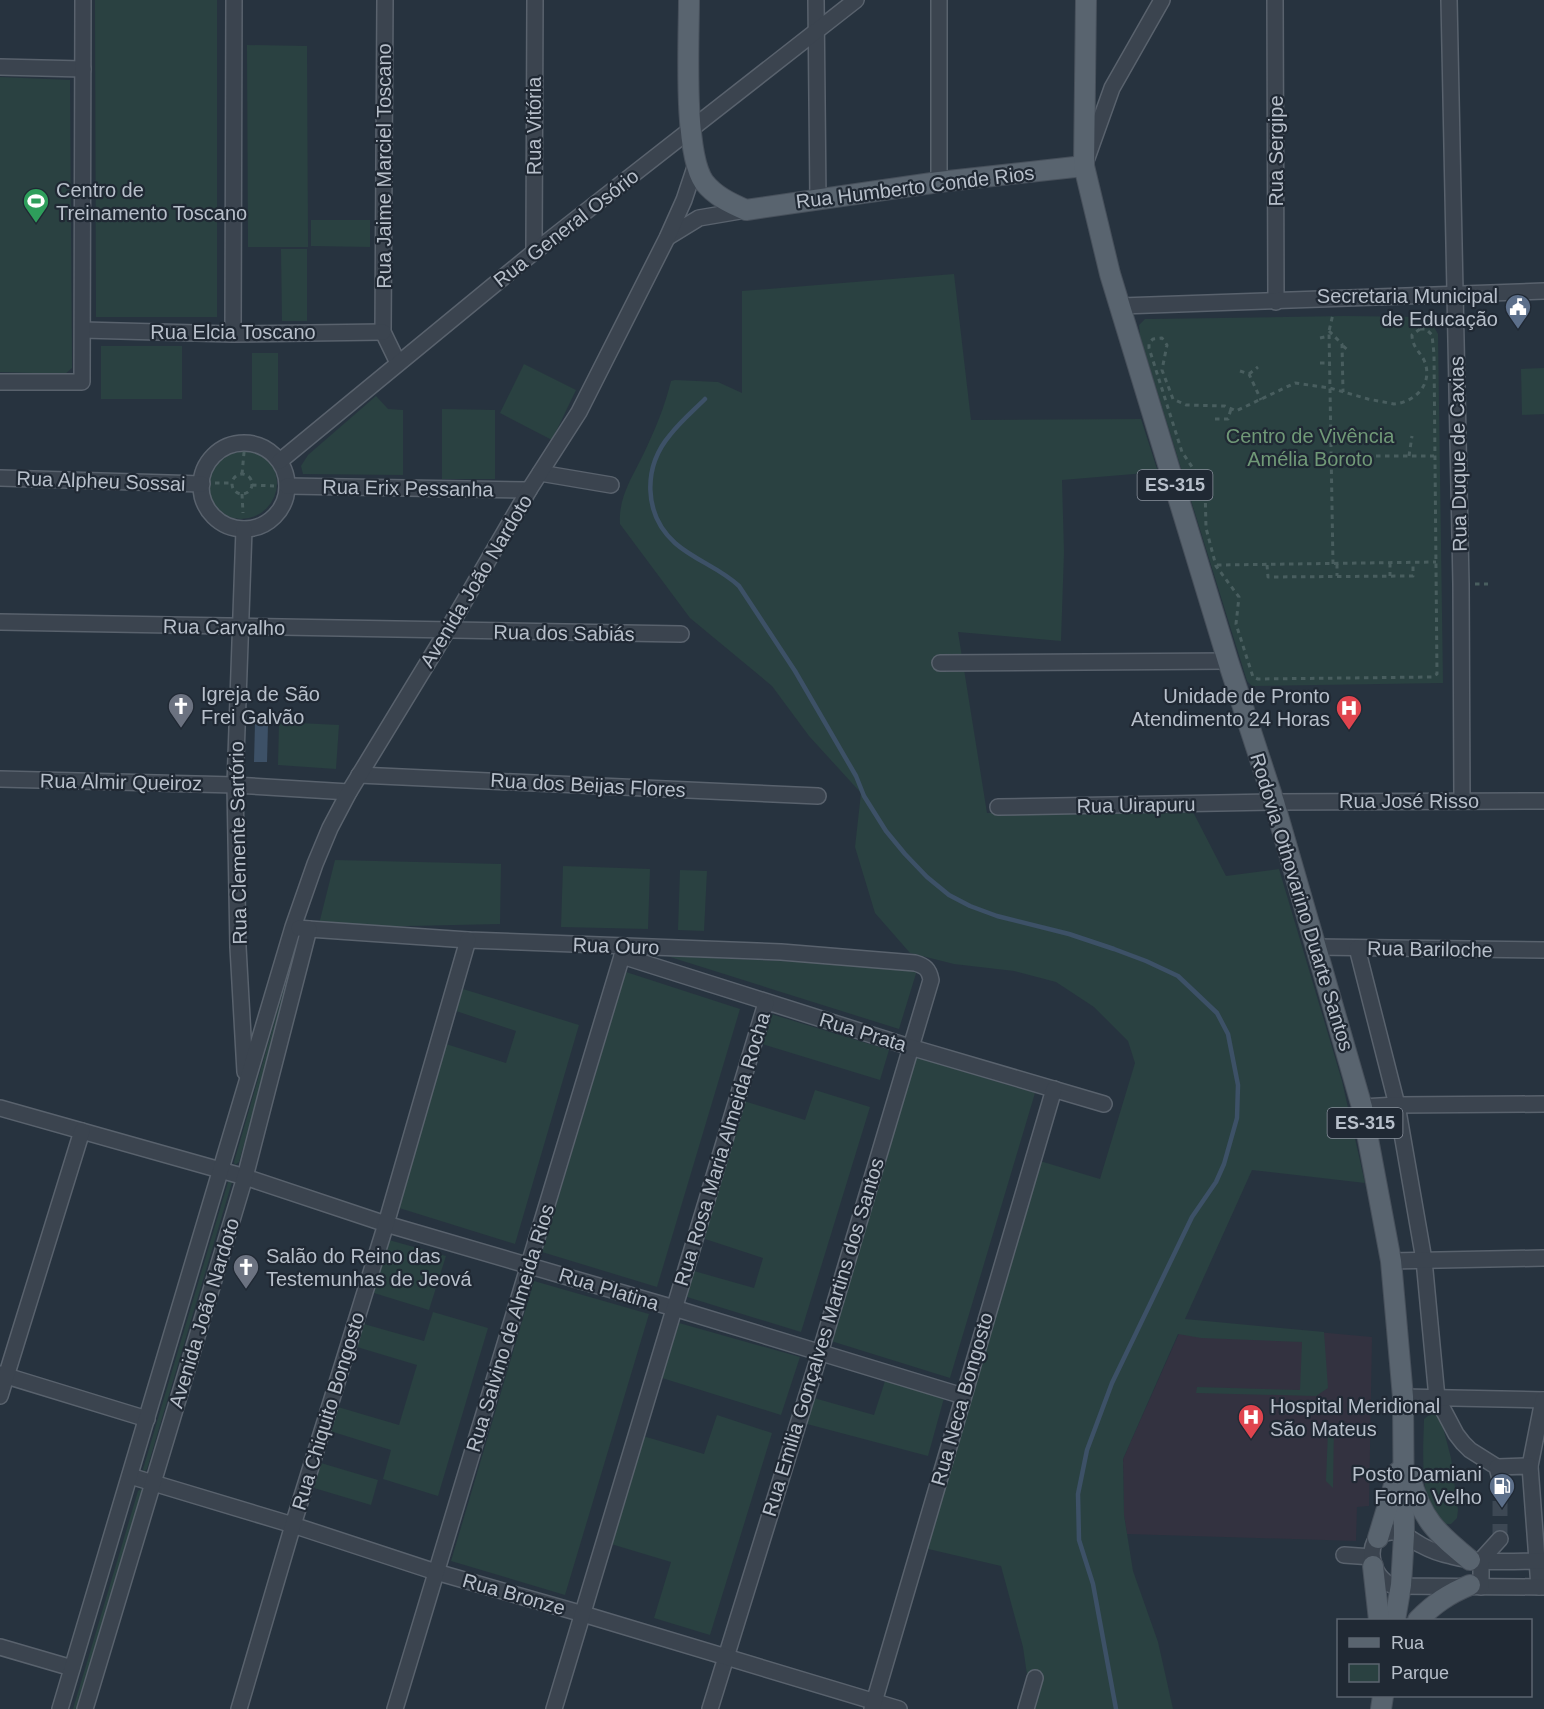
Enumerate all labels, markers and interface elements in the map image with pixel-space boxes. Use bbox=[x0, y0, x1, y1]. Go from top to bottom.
street label: Rua Jaime Marciel Toscano bbox=[373, 43, 395, 289]
street label: Rua Vitória bbox=[523, 76, 545, 175]
street label: Rua Sergipe bbox=[1265, 95, 1287, 207]
street label: Rua Humberto Conde Rios bbox=[794, 161, 1036, 213]
street label: Rua General Osório bbox=[489, 165, 643, 291]
place label: Centro de Treinamento Toscano bbox=[56, 179, 247, 224]
sports icon: Centro de Treinamento Toscano bbox=[21, 186, 51, 224]
place label: Secretaria Municipal de Educação bbox=[1317, 285, 1498, 330]
public building icon: Secretaria Municipal de Educação bbox=[1503, 292, 1533, 330]
street label: Rua Elcia Toscano bbox=[150, 321, 316, 343]
street label: Rua Duque de Caxias bbox=[1445, 356, 1471, 552]
park label: Centro de Vivência Amélia Boroto bbox=[1226, 425, 1395, 470]
street label: Rua Alpheu Sossai bbox=[16, 467, 186, 495]
road number: ES-315 bbox=[1138, 470, 1212, 500]
street label: Rua Erix Pessanha bbox=[322, 476, 495, 501]
street label: Avenida João Nardoto bbox=[416, 491, 536, 671]
street label: Rua Carvalho bbox=[163, 615, 285, 639]
street label: Rua dos Sabiás bbox=[493, 621, 635, 645]
place label: Igreja de São Frei Galvão bbox=[201, 683, 320, 728]
place label: Unidade de Pronto Atendimento 24 Horas bbox=[1131, 685, 1330, 730]
church icon: Igreja de São Frei Galvão bbox=[166, 691, 196, 729]
hospital icon: Unidade de Pronto Atendimento 24 Horas bbox=[1334, 693, 1364, 731]
street label: Rua Clemente Sartório bbox=[225, 741, 251, 945]
street label: Rodovia Othovarino Duarte Santos bbox=[1246, 750, 1358, 1054]
street label: Rua dos Beijas Flores bbox=[490, 769, 686, 801]
street label: Rua Almir Queiroz bbox=[40, 770, 202, 794]
street label: Rua José Risso bbox=[1339, 790, 1479, 812]
street label: Rua Uirapuru bbox=[1076, 793, 1196, 817]
street label: Rua Ouro bbox=[572, 933, 660, 959]
street label: Rua Bariloche bbox=[1367, 937, 1493, 961]
street label: Rua Prata bbox=[817, 1008, 910, 1056]
street label: Rua Rosa Maria Almeida Rocha bbox=[670, 1009, 774, 1288]
road number: ES-315 bbox=[1328, 1108, 1402, 1138]
street label: Rua Emilia Gonçalves Martins dos Santos bbox=[758, 1155, 888, 1519]
street label: Rua Salvino de Almeida Rios bbox=[462, 1201, 558, 1455]
street label: Avenida João Nardoto bbox=[165, 1215, 243, 1411]
place label: Salão do Reino das Testemunhas de Jeová bbox=[266, 1245, 473, 1290]
church icon: Salão do Reino das Testemunhas de Jeová bbox=[231, 1252, 261, 1290]
street label: Rua Platina bbox=[556, 1263, 662, 1315]
street label: Rua Chiquito Bongosto bbox=[287, 1309, 369, 1513]
street label: Rua Neca Bongosto bbox=[927, 1310, 997, 1488]
place label: Hospital Meridional São Mateus bbox=[1270, 1395, 1440, 1440]
hospital icon: Hospital Meridional São Mateus bbox=[1236, 1402, 1266, 1440]
place label: Posto Damiani Forno Velho bbox=[1352, 1463, 1482, 1508]
fuel station icon: Posto Damiani Forno Velho bbox=[1487, 1471, 1517, 1509]
street label: Rua Bronze bbox=[460, 1569, 568, 1619]
legend bbox=[1337, 1619, 1532, 1697]
text: Rua bbox=[1391, 1633, 1425, 1653]
text: Parque bbox=[1391, 1663, 1449, 1683]

